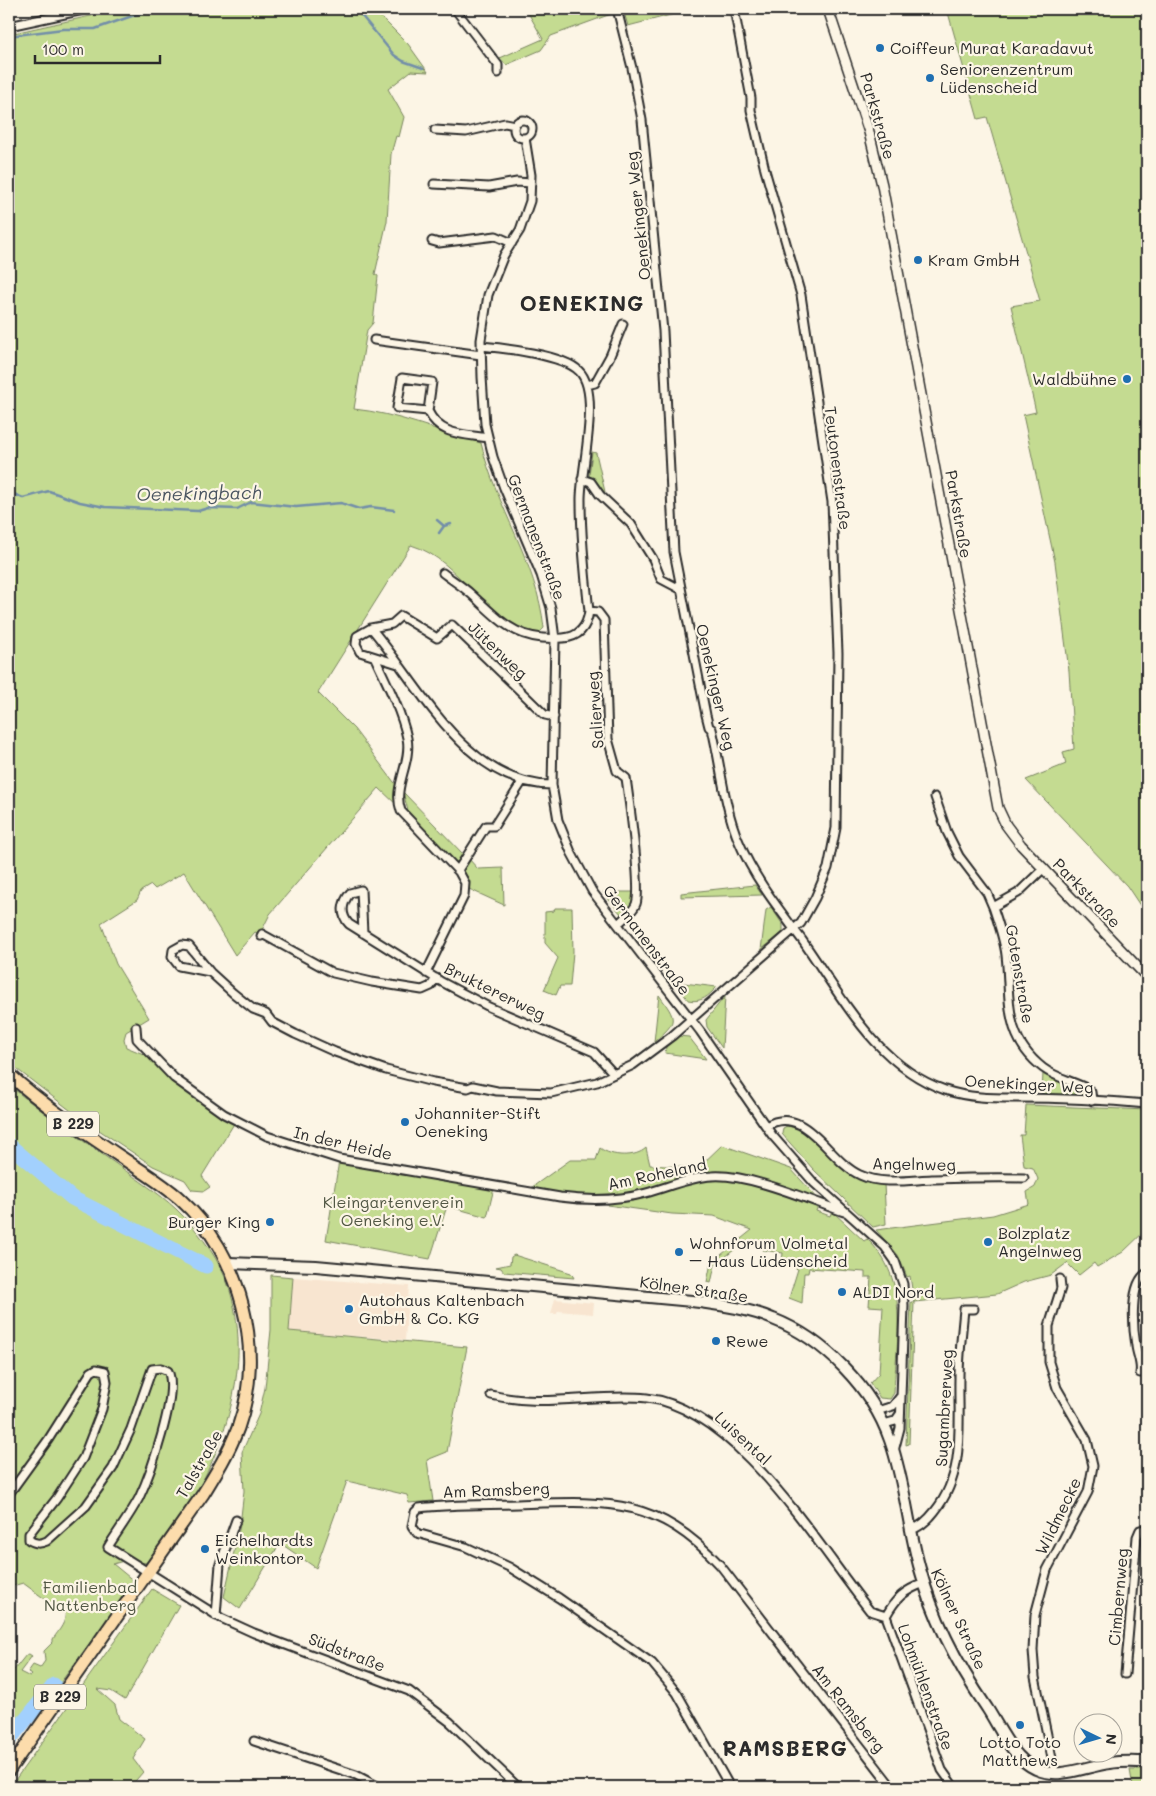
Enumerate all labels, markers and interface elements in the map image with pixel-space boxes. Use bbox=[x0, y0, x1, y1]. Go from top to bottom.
scale bar bbox=[35, 32, 160, 64]
place label: Coiffeur Murat Karadavut bbox=[890, 37, 1094, 58]
text: 100 m bbox=[42, 39, 84, 59]
marker: Coiffeur Murat Karadavut bbox=[874, 42, 886, 54]
place label: Seniorenzentrum Lüdenscheid bbox=[940, 58, 1073, 97]
street label: Parkstraße bbox=[856, 70, 901, 162]
marker: Seniorenzentrum Lüdenscheid bbox=[924, 72, 936, 84]
street label: Oenekinger Weg bbox=[620, 151, 655, 281]
place label: Kram GmbH bbox=[928, 249, 1020, 270]
marker: Kram GmbH bbox=[912, 254, 924, 266]
district label: OENEKING bbox=[520, 289, 644, 316]
place label: Waldbühne bbox=[1032, 368, 1117, 389]
marker: Waldbühne bbox=[1121, 373, 1133, 385]
street label: Teutonenstraße bbox=[820, 405, 857, 531]
street label: Parkstraße bbox=[941, 468, 978, 560]
street label: Germanenstraße bbox=[504, 471, 571, 603]
water label: Oenekingbach bbox=[136, 480, 262, 506]
street label: Jütenweg bbox=[464, 616, 533, 683]
street label: Oenekinger Weg bbox=[692, 622, 741, 752]
street label: Salierweg bbox=[581, 671, 608, 749]
street label: Parkstraße bbox=[1049, 853, 1126, 932]
street label: Germanenstraße bbox=[599, 880, 696, 999]
street label: Gotenstraße bbox=[1001, 923, 1040, 1025]
street label: Bruktererweg bbox=[441, 957, 549, 1024]
street label: Oenekinger Weg bbox=[964, 1070, 1094, 1097]
place label: Johanniter-Stift Oeneking bbox=[415, 1102, 541, 1141]
road number: B 229 bbox=[47, 1112, 99, 1136]
marker: Johanniter-Stift Oeneking bbox=[399, 1116, 411, 1128]
street label: In der Heide bbox=[292, 1121, 394, 1164]
street label: Angelnweg bbox=[872, 1152, 956, 1175]
street label: Am Roheland bbox=[606, 1153, 708, 1194]
park label: Kleingartenverein Oeneking e.V. bbox=[323, 1191, 463, 1230]
place label: Burger King bbox=[168, 1211, 260, 1232]
marker: Burger King bbox=[264, 1216, 276, 1228]
place label: Bolzplatz Angelnweg bbox=[998, 1222, 1082, 1261]
place label: Wohnforum Volmetal – Haus Lüdenscheid bbox=[689, 1232, 848, 1271]
marker: Bolzplatz Angelnweg bbox=[982, 1236, 994, 1248]
marker: Wohnforum Volmetal – Haus Lüdenscheid bbox=[673, 1246, 685, 1258]
street label: Kölner Straße bbox=[639, 1271, 750, 1307]
place label: ALDI Nord bbox=[852, 1281, 934, 1302]
marker: ALDI Nord bbox=[836, 1286, 848, 1298]
place label: Autohaus Kaltenbach GmbH & Co. KG bbox=[359, 1289, 524, 1328]
marker: Autohaus Kaltenbach GmbH & Co. KG bbox=[343, 1303, 355, 1315]
place label: Rewe bbox=[726, 1330, 768, 1351]
marker: Rewe bbox=[710, 1335, 722, 1347]
street label: Sugambrerweg bbox=[930, 1349, 957, 1467]
street label: Luisental bbox=[711, 1406, 776, 1469]
street label: Talstraße bbox=[171, 1426, 227, 1502]
street label: Wildmecke bbox=[1030, 1474, 1085, 1558]
street label: Am Ramsberg bbox=[442, 1477, 550, 1502]
place label: Eichelhardts Weinkontor bbox=[215, 1529, 313, 1568]
marker: Eichelhardts Weinkontor bbox=[199, 1543, 211, 1555]
street label: Cimbernweg bbox=[1103, 1547, 1132, 1647]
street label: Kölner Straße bbox=[927, 1565, 992, 1673]
park label: Familienbad Nattenberg bbox=[43, 1576, 137, 1615]
street label: Lohmühlenstraße bbox=[894, 1621, 959, 1753]
street label: Südstraße bbox=[306, 1627, 389, 1676]
street label: Am Ramsberg bbox=[808, 1659, 891, 1756]
road number: B 229 bbox=[34, 1684, 86, 1710]
north arrow bbox=[1074, 1714, 1124, 1764]
marker: Lotto Toto Matthews bbox=[1014, 1719, 1026, 1731]
place label: Lotto Toto Matthews bbox=[979, 1731, 1061, 1770]
text: N bbox=[1102, 1733, 1121, 1745]
district label: RAMSBERG bbox=[722, 1734, 848, 1761]

